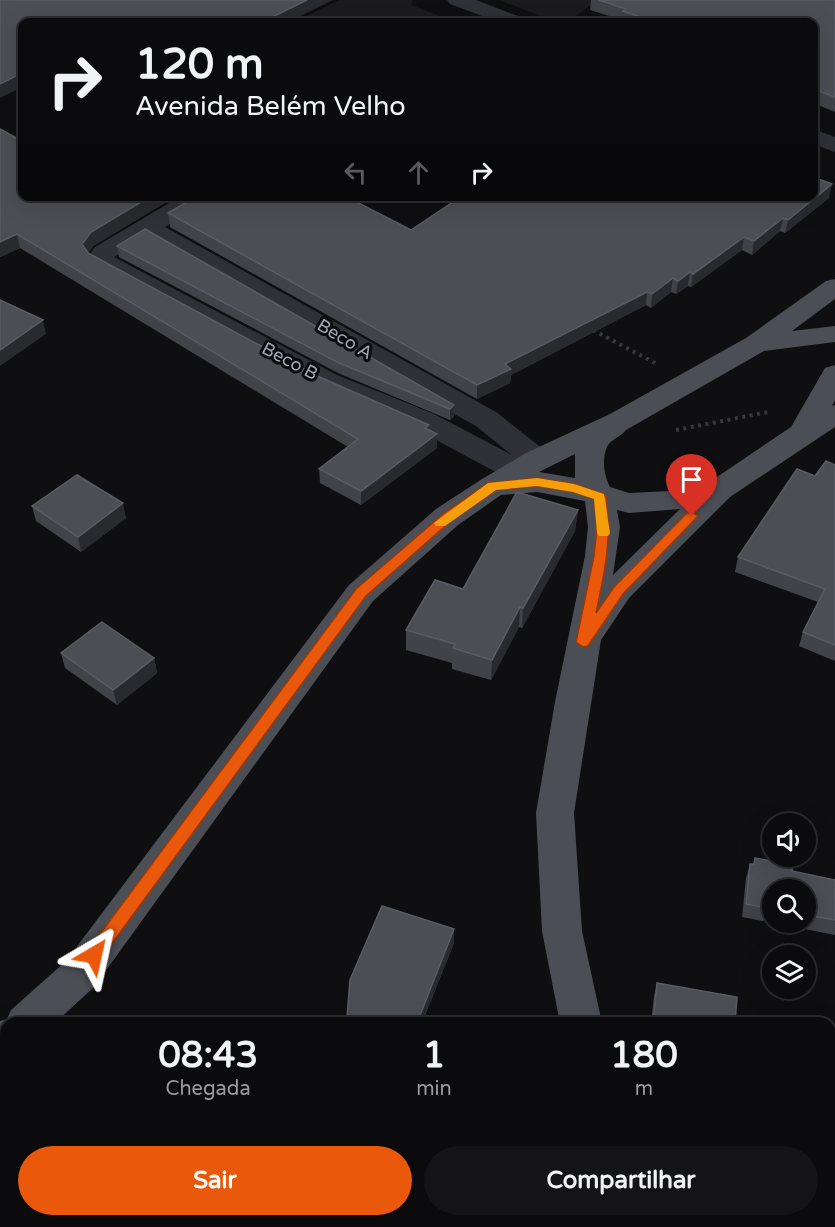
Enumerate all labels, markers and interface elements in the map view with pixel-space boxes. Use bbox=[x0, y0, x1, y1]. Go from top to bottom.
text: 120 m bbox=[135, 39, 264, 90]
icon: right bbox=[36, 42, 114, 120]
text: Avenida Belém Velho bbox=[135, 90, 406, 123]
icon: left bbox=[339, 156, 372, 189]
icon: ahead bbox=[402, 156, 435, 189]
icon: right bbox=[465, 156, 498, 189]
street label: Beco A bbox=[313, 314, 377, 364]
street label: Beco B bbox=[258, 337, 322, 385]
pin bbox=[666, 454, 717, 516]
icon: arrive bbox=[675, 463, 708, 496]
map controls bbox=[762, 813, 816, 999]
button: sound bbox=[762, 813, 816, 867]
button: search bbox=[762, 879, 816, 933]
position arrow bbox=[62, 923, 126, 987]
button: layers bbox=[762, 945, 816, 999]
text: 08:43 bbox=[158, 1034, 258, 1077]
text: 1 bbox=[423, 1034, 445, 1077]
text: 180 bbox=[610, 1034, 678, 1077]
text: Chegada bbox=[166, 1077, 251, 1101]
text: min bbox=[416, 1077, 452, 1101]
text: m bbox=[635, 1077, 653, 1101]
button: Sair bbox=[18, 1146, 412, 1215]
button: Compartilhar bbox=[424, 1146, 818, 1215]

